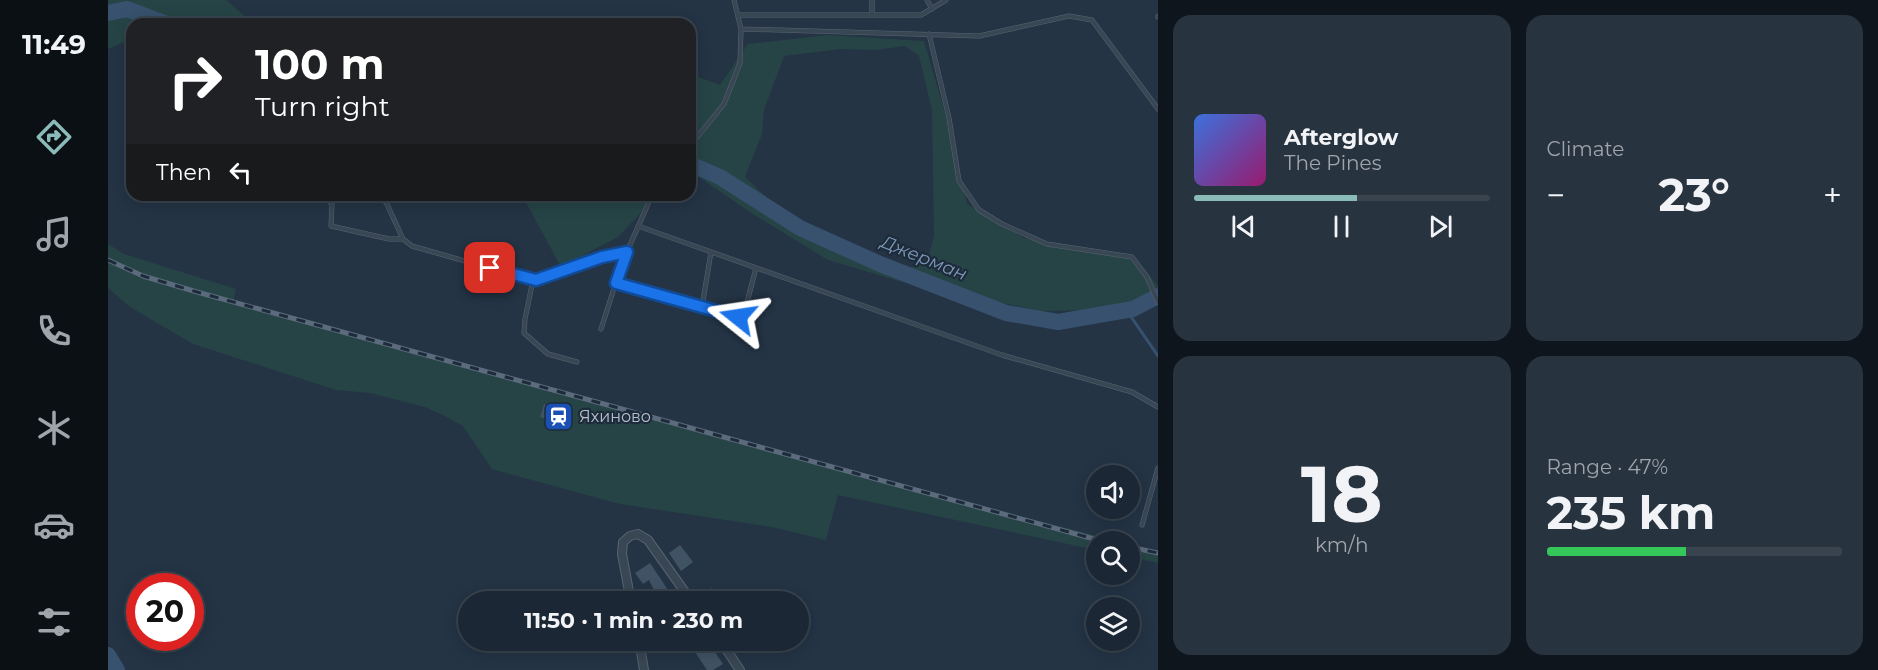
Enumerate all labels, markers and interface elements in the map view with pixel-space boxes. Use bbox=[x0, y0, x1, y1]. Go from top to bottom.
text: 11:49 bbox=[22, 28, 86, 61]
text: 100 m bbox=[255, 38, 384, 90]
icon: right bbox=[156, 42, 234, 120]
text: Turn right bbox=[255, 90, 390, 123]
icon: directions bbox=[33, 116, 75, 158]
text: Afterglow bbox=[1284, 124, 1398, 151]
text: Climate bbox=[1547, 137, 1624, 161]
text: The Pines bbox=[1284, 151, 1381, 175]
icon: left bbox=[224, 156, 257, 189]
text: Then bbox=[156, 159, 212, 186]
text: 23° bbox=[1659, 167, 1730, 222]
text: − bbox=[1547, 175, 1565, 215]
text: + bbox=[1823, 175, 1842, 215]
icon: previous bbox=[1227, 210, 1260, 243]
icon: pause bbox=[1325, 210, 1358, 243]
icon: next bbox=[1424, 210, 1457, 243]
icon: music bbox=[33, 213, 75, 255]
water label: Джерман bbox=[876, 230, 970, 285]
pin bbox=[464, 242, 515, 293]
icon: arrive bbox=[473, 251, 506, 284]
position arrow bbox=[706, 285, 770, 349]
icon: phone bbox=[33, 310, 75, 352]
station icon: Яхиново bbox=[542, 400, 574, 432]
icon: climate bbox=[33, 407, 75, 449]
place label: Яхиново bbox=[579, 407, 651, 426]
text: 18 bbox=[1301, 446, 1383, 542]
text: Range · 47% bbox=[1547, 455, 1668, 479]
map controls bbox=[1086, 465, 1140, 651]
button: sound bbox=[1086, 465, 1140, 519]
text: 235 km bbox=[1547, 485, 1715, 540]
icon: car bbox=[33, 504, 75, 546]
button: search bbox=[1086, 531, 1140, 585]
text: km/h bbox=[1315, 533, 1368, 557]
speed limit sign: 20 bbox=[126, 573, 204, 651]
button: layers bbox=[1086, 597, 1140, 651]
icon: filters bbox=[33, 601, 75, 643]
text: 11:50 · 1 min · 230 m bbox=[524, 607, 743, 634]

